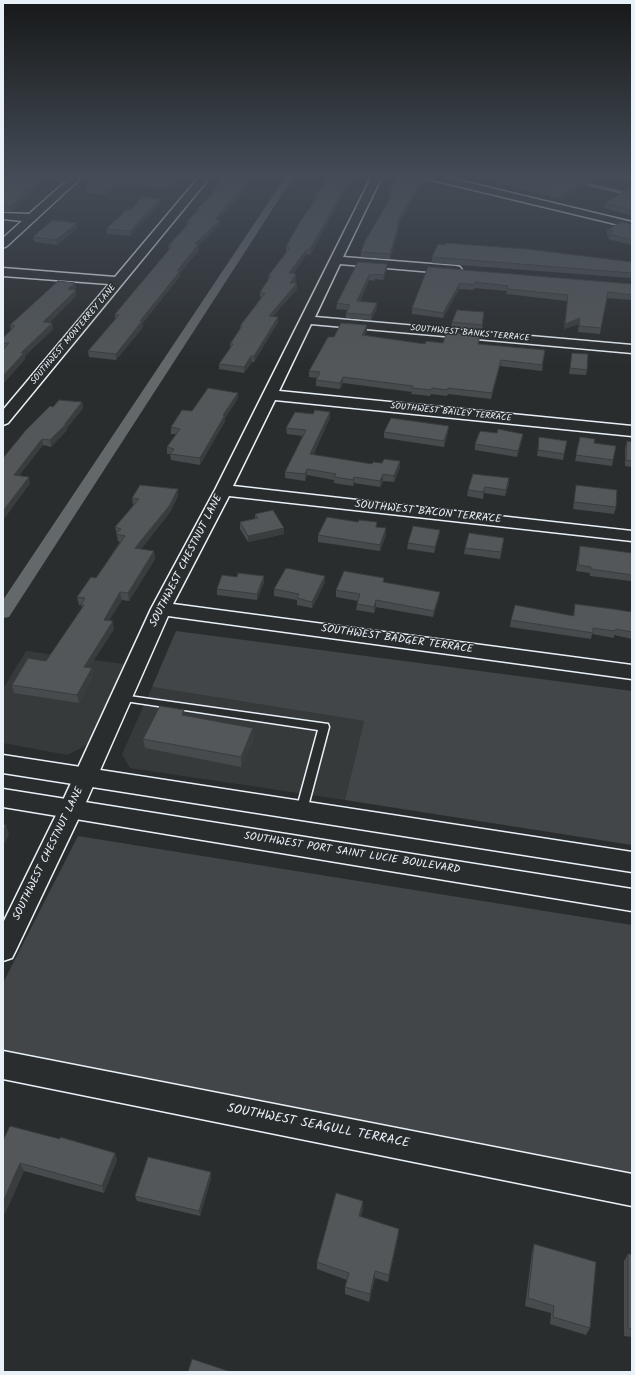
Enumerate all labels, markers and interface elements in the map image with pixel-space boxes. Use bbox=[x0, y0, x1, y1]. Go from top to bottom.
street label: SOUTHWEST MONTERREY LANE bbox=[29, 283, 119, 387]
street label: SOUTHWEST BANKS TERRACE bbox=[410, 323, 530, 345]
street label: SOUTHWEST BAILEY TERRACE bbox=[390, 401, 512, 425]
street label: SOUTHWEST CHESTNUT LANE bbox=[148, 493, 226, 629]
street label: SOUTHWEST BACON TERRACE bbox=[354, 499, 502, 527]
street label: SOUTHWEST BADGER TERRACE bbox=[320, 623, 474, 657]
street label: SOUTHWEST CHESTNUT LANE bbox=[11, 785, 87, 923]
street label: SOUTHWEST PORT SAINT LUCIE BOULEVARD bbox=[243, 830, 461, 878]
street label: SOUTHWEST SEAGULL TERRACE bbox=[225, 1102, 411, 1152]

